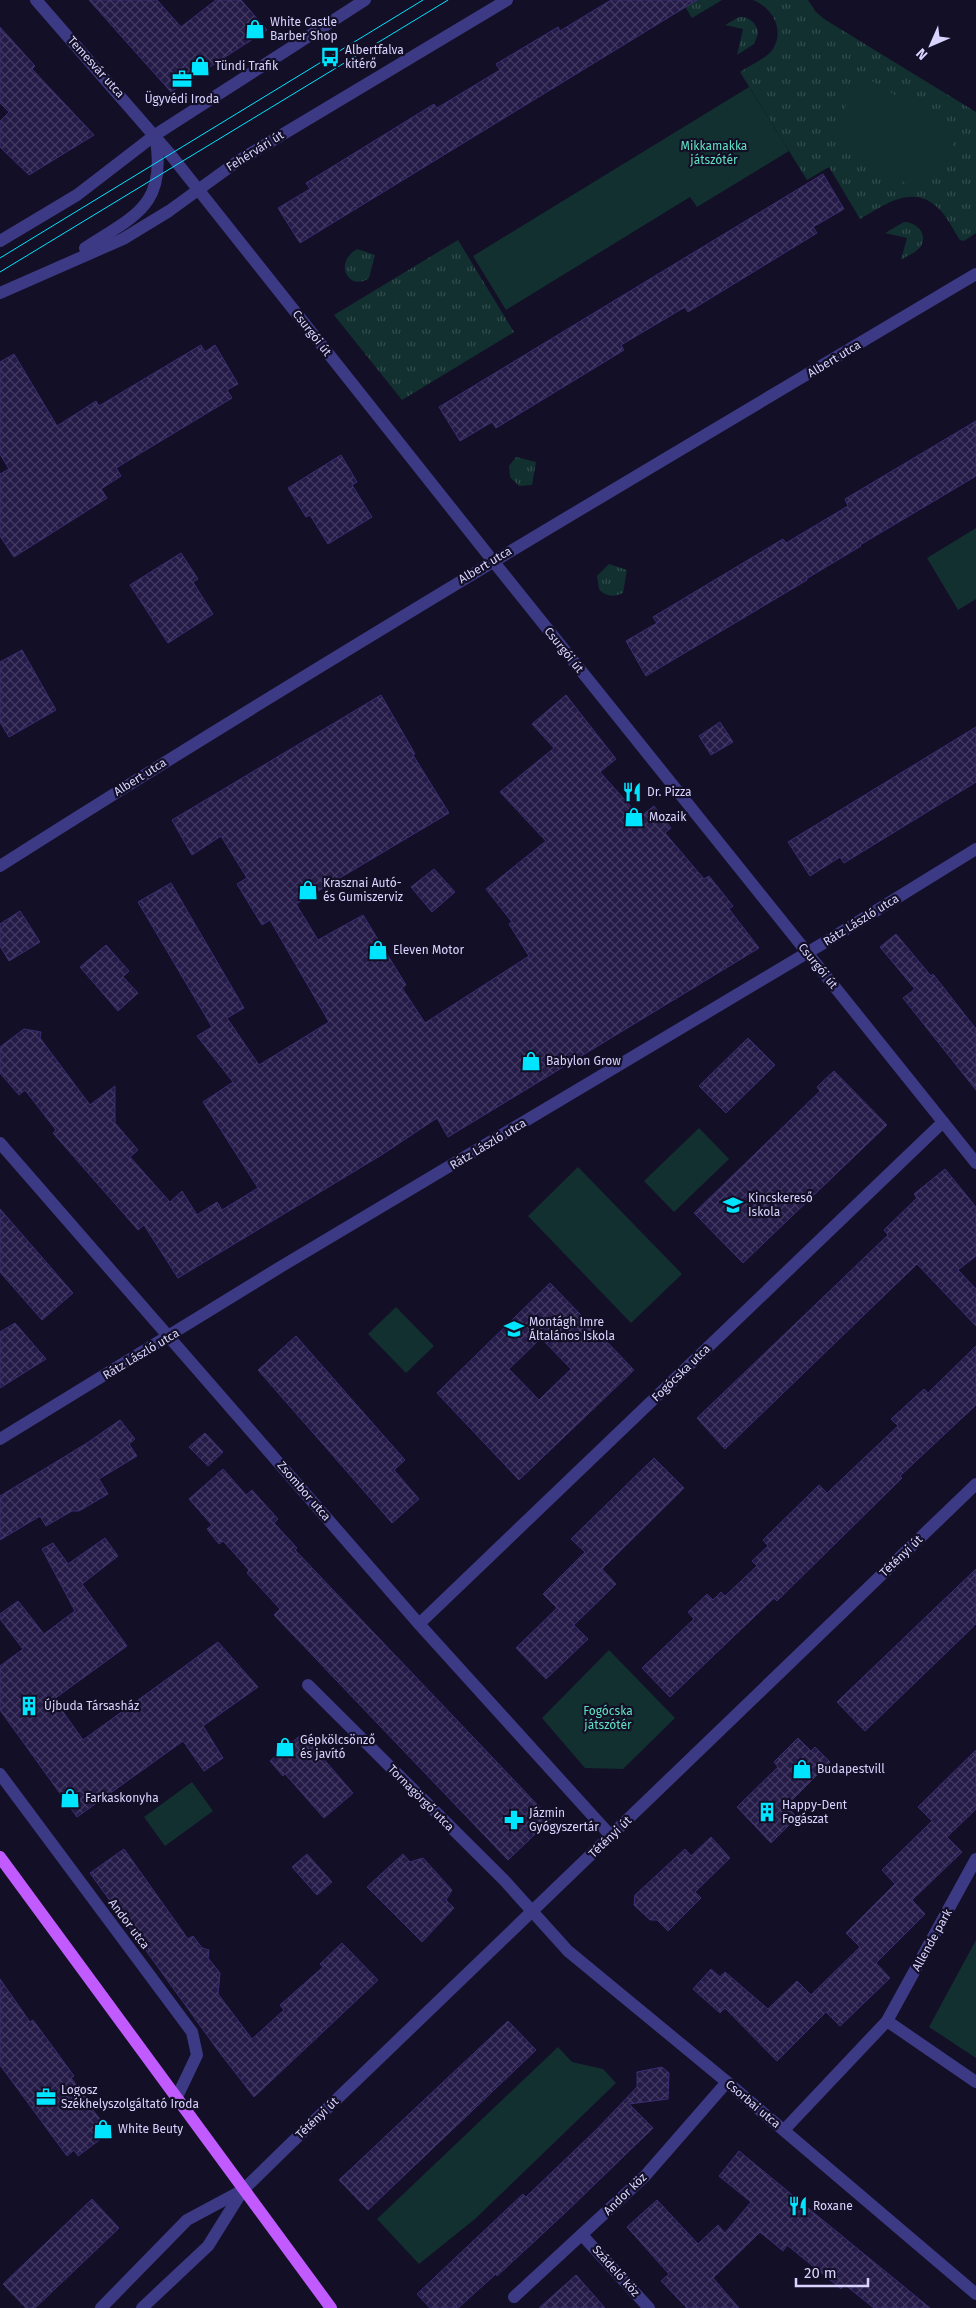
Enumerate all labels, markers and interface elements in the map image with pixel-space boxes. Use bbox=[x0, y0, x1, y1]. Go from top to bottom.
place label: White Castle Barber Shop bbox=[270, 15, 338, 43]
shop icon: White Castle Barber Shop bbox=[244, 18, 266, 40]
north arrow bbox=[906, 20, 956, 70]
street label: Temesvár utca bbox=[65, 33, 127, 101]
place label: Albertfalva kitérő bbox=[345, 43, 404, 71]
text: N bbox=[913, 45, 931, 63]
bus stop icon: Albertfalva kitérő bbox=[319, 46, 341, 68]
shop icon: Tündi Trafik bbox=[189, 55, 211, 77]
place label: Tündi Trafik bbox=[215, 59, 279, 73]
office icon: Ügyvédi Iroda bbox=[171, 68, 193, 90]
place label: Ügyvédi Iroda bbox=[145, 90, 219, 106]
street label: Fehérvári út bbox=[224, 127, 287, 174]
park label: Mikkamakka játszótér bbox=[681, 139, 747, 167]
street label: Csurgói út bbox=[290, 307, 335, 359]
street label: Albert utca bbox=[805, 338, 863, 380]
street label: Albert utca bbox=[456, 544, 514, 586]
street label: Csurgói út bbox=[541, 624, 587, 676]
street label: Albert utca bbox=[111, 755, 169, 799]
restaurant icon: Dr. Pizza bbox=[621, 781, 643, 803]
place label: Dr. Pizza bbox=[647, 785, 692, 799]
shop icon: Mozaik bbox=[623, 806, 645, 828]
place label: Mozaik bbox=[649, 810, 687, 824]
place label: Krasznai Autó- és Gumiszerviz bbox=[323, 876, 403, 904]
shop icon: Krasznai Autó- és Gumiszerviz bbox=[297, 879, 319, 901]
street label: Rátz László utca bbox=[821, 891, 901, 949]
shop icon: Eleven Motor bbox=[367, 939, 389, 961]
street label: Csurgói út bbox=[795, 940, 841, 992]
place label: Eleven Motor bbox=[393, 943, 464, 957]
shop icon: Babylon Grow bbox=[520, 1050, 542, 1072]
place label: Babylon Grow bbox=[546, 1054, 621, 1068]
street label: Rátz László utca bbox=[447, 1116, 529, 1172]
place label: Kincskereső Iskola bbox=[748, 1191, 813, 1219]
school or university icon: Kincskereső Iskola bbox=[722, 1194, 744, 1216]
place label: Montágh Imre Általános Iskola bbox=[529, 1315, 615, 1343]
school or university icon: Montágh Imre Általános Iskola bbox=[503, 1318, 525, 1340]
street label: Rátz László utca bbox=[100, 1326, 182, 1382]
street label: Fogócska utca bbox=[649, 1342, 713, 1404]
street label: Zsombor utca bbox=[274, 1458, 334, 1524]
street label: Tétényi út bbox=[877, 1532, 926, 1580]
building icon: Újbuda Társasház bbox=[18, 1695, 40, 1717]
place label: Újbuda Társasház bbox=[44, 1698, 139, 1713]
park label: Fogócska játszótér bbox=[583, 1704, 633, 1732]
place label: Gépkölcsönző és javító bbox=[300, 1733, 375, 1761]
shop icon: Gépkölcsönző és javító bbox=[274, 1736, 296, 1758]
shop icon: Budapestvill bbox=[791, 1758, 813, 1780]
street label: Tornagörgő utca bbox=[385, 1762, 457, 1834]
place label: Budapestvill bbox=[817, 1762, 885, 1776]
shop icon: Farkaskonyha bbox=[59, 1787, 81, 1809]
place label: Farkaskonyha bbox=[85, 1791, 159, 1805]
place label: Happy-Dent Fogászat bbox=[782, 1798, 848, 1826]
building icon: Happy-Dent Fogászat bbox=[756, 1801, 778, 1823]
place label: Jázmin Gyógyszertár bbox=[529, 1806, 599, 1834]
pharmacy icon: Jázmin Gyógyszertár bbox=[503, 1809, 525, 1831]
street label: Tétényi út bbox=[586, 1813, 635, 1861]
street label: Andor utca bbox=[106, 1896, 152, 1952]
street label: Allende park bbox=[909, 1906, 955, 1973]
street label: Csorbai utca bbox=[723, 2077, 783, 2131]
place label: Logosz Székhelyszolgáltató Iroda bbox=[61, 2083, 199, 2111]
office icon: Logosz Székhelyszolgáltató Iroda bbox=[35, 2086, 57, 2108]
street label: Tétényi út bbox=[293, 2094, 342, 2142]
shop icon: White Beuty bbox=[92, 2118, 114, 2140]
place label: White Beuty bbox=[118, 2122, 183, 2136]
street label: Andor köz bbox=[601, 2170, 649, 2218]
restaurant icon: Roxane bbox=[787, 2195, 809, 2217]
place label: Roxane bbox=[813, 2199, 853, 2213]
street label: Szádelő köz bbox=[590, 2243, 642, 2299]
scale bar bbox=[796, 2256, 868, 2288]
text: 20 m bbox=[804, 2264, 837, 2282]

